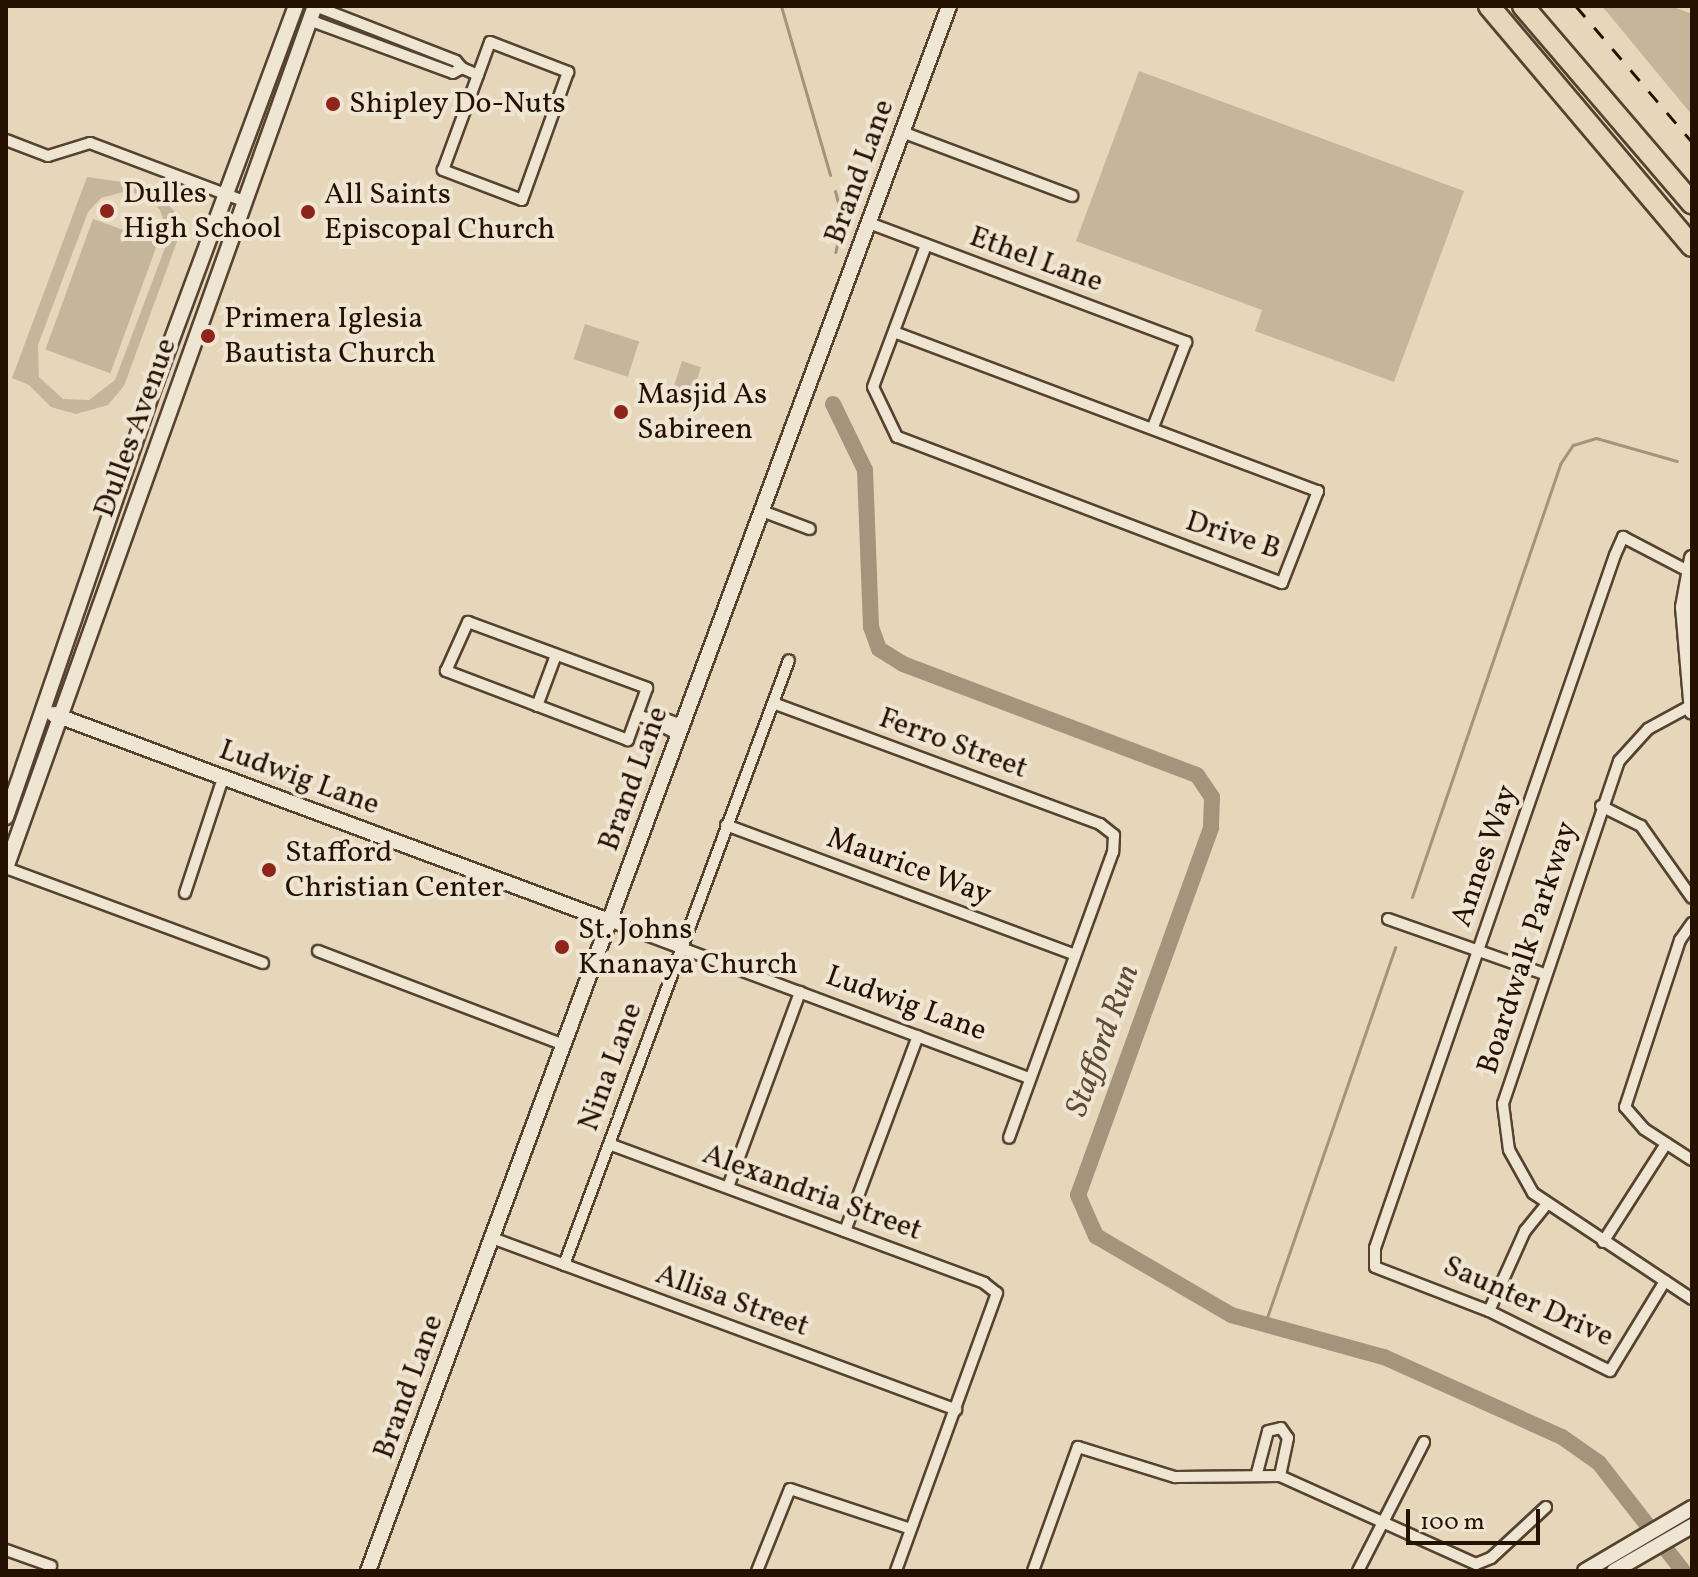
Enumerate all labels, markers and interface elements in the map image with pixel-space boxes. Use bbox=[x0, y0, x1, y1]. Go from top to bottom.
place label: Shipley Do-Nuts bbox=[349, 86, 567, 122]
marker: Shipley Do-Nuts bbox=[324, 95, 342, 113]
street label: Brand Lane bbox=[817, 95, 903, 249]
place label: Dulles High School bbox=[123, 176, 282, 246]
place label: All Saints Episcopal Church bbox=[324, 177, 555, 248]
marker: Dulles High School bbox=[98, 202, 116, 220]
marker: All Saints Episcopal Church bbox=[299, 203, 317, 221]
street label: Ethel Lane bbox=[964, 219, 1108, 301]
place label: Primera Iglesia Bautista Church bbox=[224, 301, 436, 372]
marker: Primera Iglesia Bautista Church bbox=[199, 327, 217, 345]
street label: Dulles Avenue bbox=[87, 334, 185, 522]
place label: Masjid As Sabireen bbox=[637, 377, 767, 448]
marker: Masjid As Sabireen bbox=[612, 403, 630, 421]
street label: Drive B bbox=[1181, 504, 1285, 568]
street label: Ferro Street bbox=[874, 701, 1032, 787]
street label: Brand Lane bbox=[591, 702, 677, 856]
street label: Ludwig Lane bbox=[214, 732, 384, 824]
street label: Annes Way bbox=[1444, 780, 1526, 932]
street label: Boardwalk Parkway bbox=[1470, 817, 1586, 1079]
street label: Maurice Way bbox=[821, 820, 997, 914]
place label: Stafford Christian Center bbox=[285, 835, 504, 906]
marker: Stafford Christian Center bbox=[260, 861, 278, 879]
place label: St. Johns Knanaya Church bbox=[578, 912, 798, 982]
marker: St. Johns Knanaya Church bbox=[553, 938, 571, 956]
street label: Ludwig Lane bbox=[821, 958, 991, 1050]
water label: Stafford Run bbox=[1059, 960, 1149, 1122]
street label: Nina Lane bbox=[571, 998, 651, 1136]
street label: Alexandria Street bbox=[697, 1137, 927, 1249]
street label: Saunter Drive bbox=[1437, 1248, 1619, 1356]
street label: Allisa Street bbox=[650, 1257, 814, 1345]
street label: Brand Lane bbox=[366, 1310, 452, 1464]
scale bar bbox=[1410, 1493, 1544, 1543]
text: 100 m bbox=[1420, 1506, 1485, 1540]

